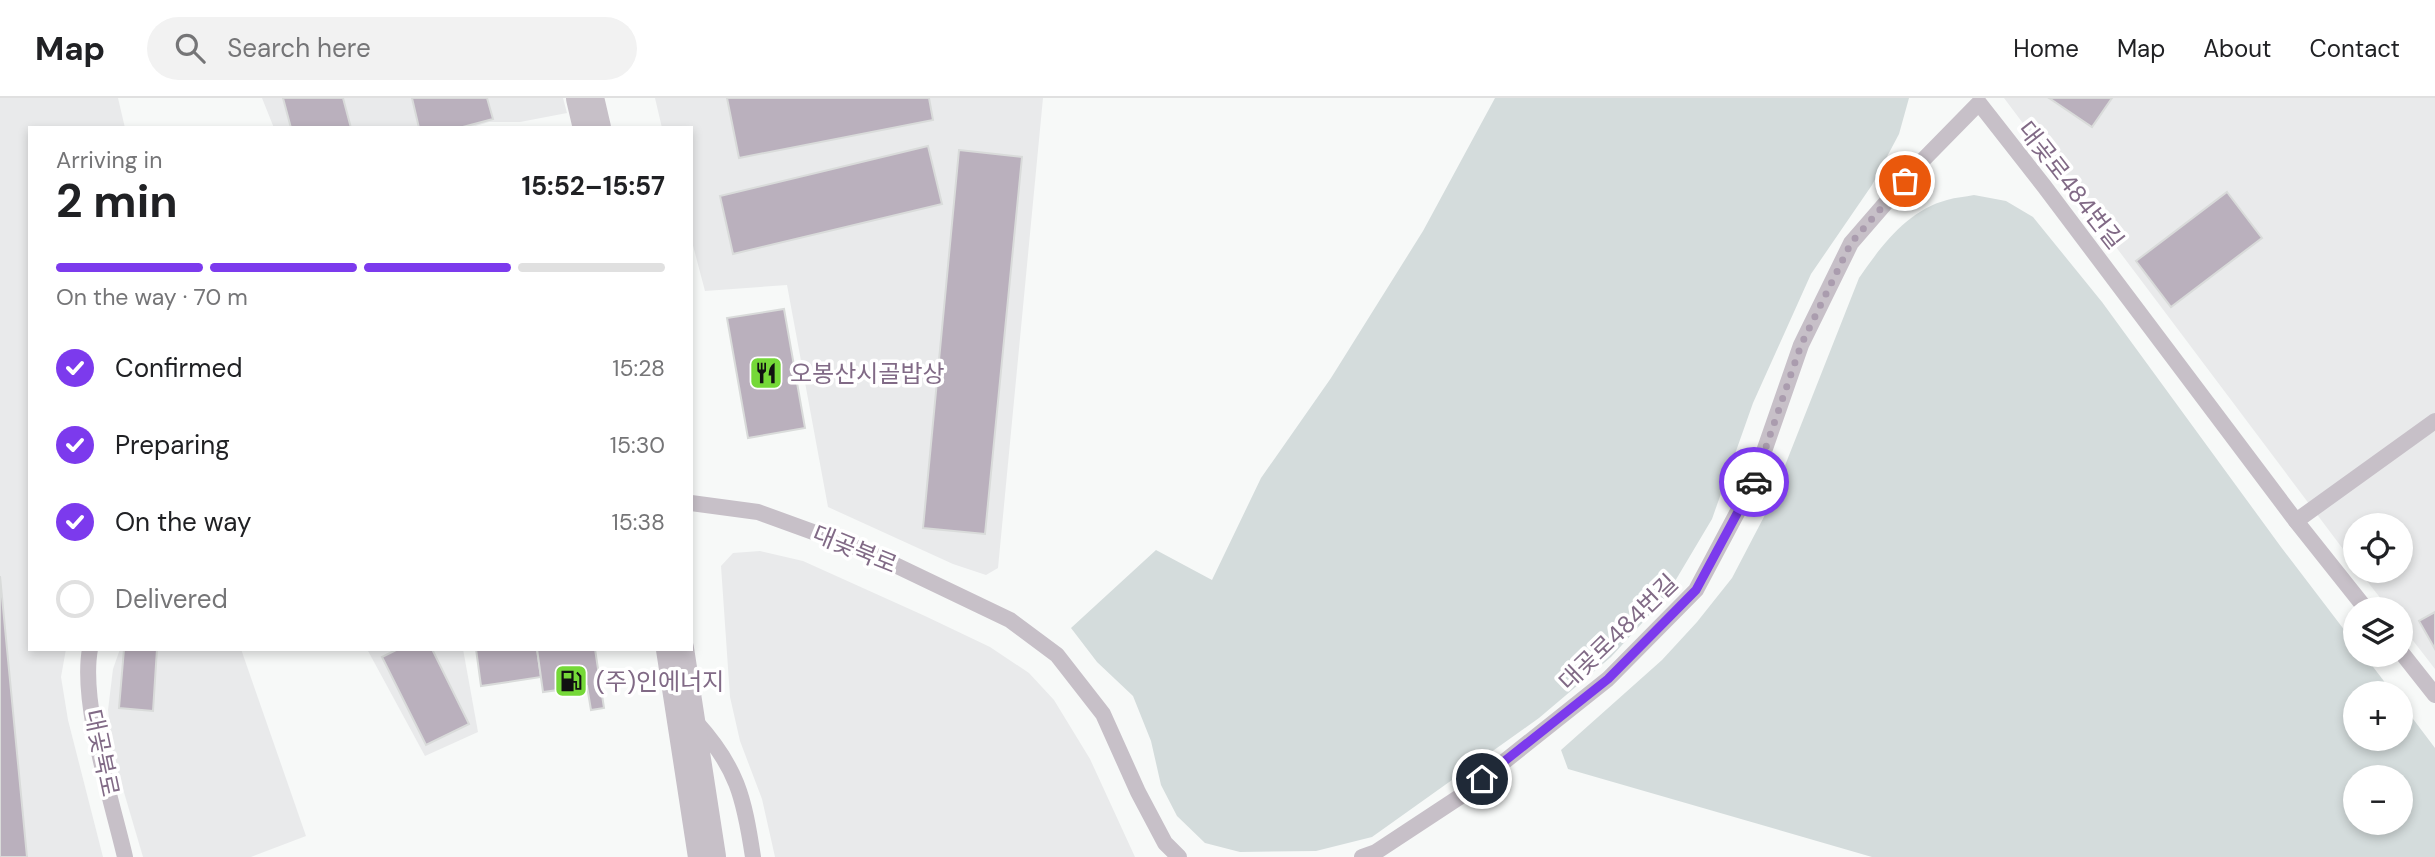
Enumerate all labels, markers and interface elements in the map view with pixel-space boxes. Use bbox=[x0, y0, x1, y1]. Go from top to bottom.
search box bbox=[147, 17, 637, 80]
text: Map bbox=[35, 27, 105, 70]
icon: search bbox=[171, 29, 209, 67]
text: Search here bbox=[227, 31, 371, 65]
text: Home bbox=[2013, 33, 2079, 64]
text: Map bbox=[2117, 33, 2165, 64]
text: About bbox=[2203, 33, 2272, 64]
text: Contact bbox=[2310, 33, 2400, 64]
street label: 대곶로484번길 bbox=[2011, 115, 2131, 255]
text: Arriving in bbox=[56, 145, 162, 175]
pin bbox=[1875, 151, 1935, 211]
icon: bag bbox=[1886, 162, 1924, 200]
text: 15:52–15:57 bbox=[521, 169, 665, 203]
text: 2 min bbox=[56, 171, 178, 231]
text: On the way · 70 m bbox=[56, 282, 248, 312]
icon: check bbox=[56, 349, 94, 387]
text: Confirmed bbox=[115, 351, 242, 385]
text: 15:28 bbox=[612, 353, 665, 383]
restaurant icon: 오봉산시골밥상 bbox=[747, 354, 785, 392]
place label: 오봉산시골밥상 bbox=[790, 358, 945, 389]
icon: check bbox=[56, 426, 94, 464]
text: Preparing bbox=[115, 428, 230, 462]
text: 15:30 bbox=[610, 430, 665, 460]
courier bbox=[1719, 447, 1789, 517]
icon: car bbox=[1735, 463, 1773, 501]
icon: check bbox=[56, 503, 94, 541]
text: On the way bbox=[115, 505, 251, 539]
text: 15:38 bbox=[612, 507, 665, 537]
map controls bbox=[2343, 513, 2413, 835]
button: locate bbox=[2343, 513, 2413, 583]
street label: 대곶북로 bbox=[808, 518, 902, 580]
street label: 대곶로484번길 bbox=[1552, 567, 1684, 697]
text: Delivered bbox=[115, 582, 228, 616]
button: layers bbox=[2343, 597, 2413, 667]
fuel station icon: (주)인에너지 bbox=[552, 662, 590, 700]
place label: (주)인에너지 bbox=[596, 666, 724, 697]
button: + bbox=[2343, 681, 2413, 751]
street label: 대곶북로 bbox=[78, 707, 126, 799]
pin bbox=[1452, 749, 1512, 809]
icon: home bbox=[1463, 760, 1501, 798]
button: − bbox=[2343, 765, 2413, 835]

